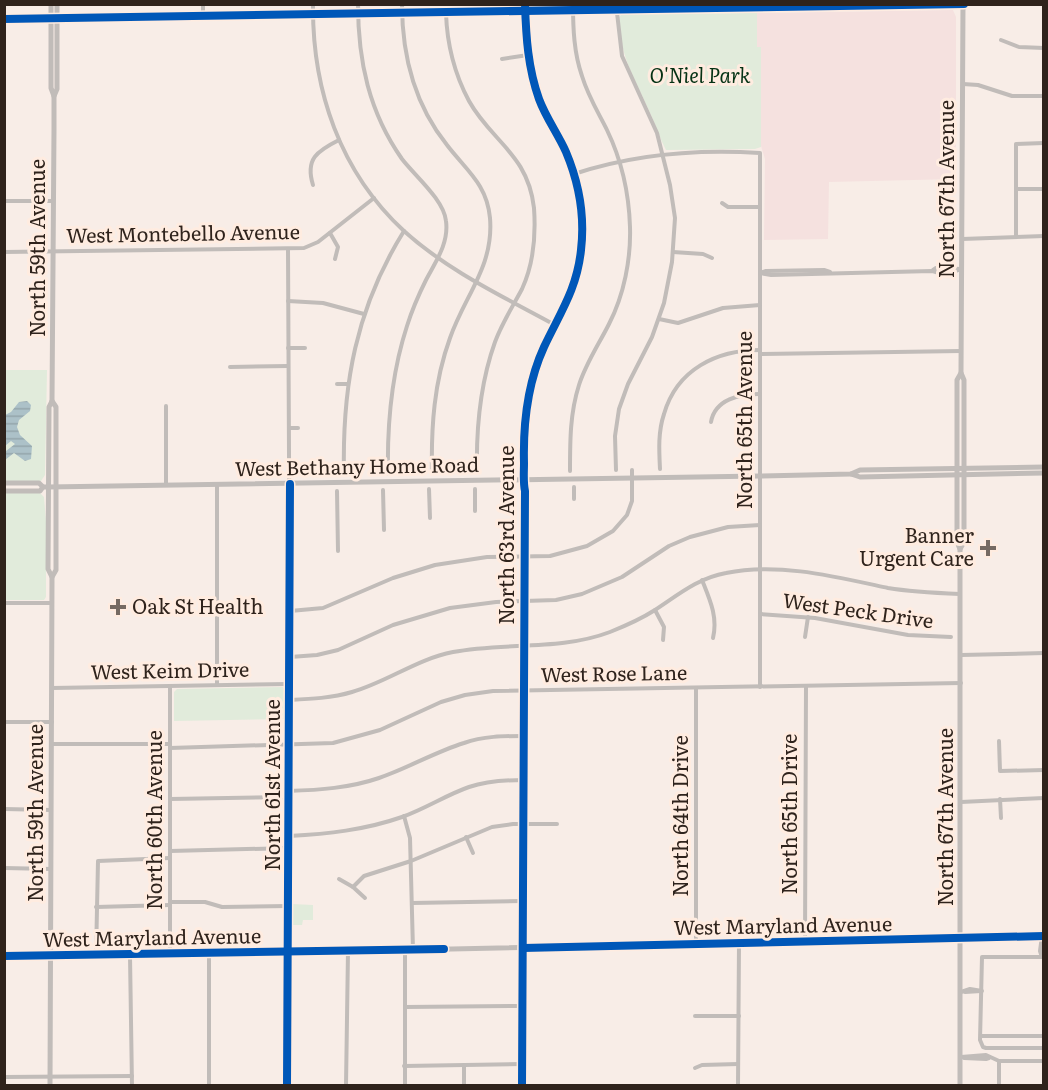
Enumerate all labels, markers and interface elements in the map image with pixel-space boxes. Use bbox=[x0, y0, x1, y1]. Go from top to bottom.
park label: O'Niel Park bbox=[650, 59, 751, 89]
street label: North 67th Avenue bbox=[930, 100, 960, 278]
street label: North 59th Avenue bbox=[21, 159, 51, 337]
street label: West Montebello Avenue bbox=[66, 215, 300, 249]
street label: North 65th Avenue bbox=[728, 331, 758, 509]
street label: North 63rd Avenue bbox=[490, 445, 520, 625]
street label: West Bethany Home Road bbox=[235, 448, 479, 482]
place label: Banner Urgent Care bbox=[859, 519, 975, 572]
marker: Banner Urgent Care bbox=[979, 539, 997, 557]
street label: West Peck Drive bbox=[781, 584, 936, 634]
place label: Oak St Health bbox=[132, 590, 264, 620]
marker: Oak St Health bbox=[109, 598, 127, 616]
street label: West Keim Drive bbox=[90, 653, 250, 685]
street label: West Rose Lane bbox=[540, 656, 688, 688]
street label: North 61st Avenue bbox=[256, 699, 286, 871]
street label: North 59th Avenue bbox=[19, 724, 49, 902]
street label: North 67th Avenue bbox=[929, 728, 959, 906]
street label: North 60th Avenue bbox=[138, 730, 168, 910]
street label: North 65th Drive bbox=[773, 734, 803, 894]
street label: North 64th Drive bbox=[664, 735, 694, 897]
street label: West Maryland Avenue bbox=[673, 907, 892, 941]
street label: West Maryland Avenue bbox=[42, 919, 261, 953]

